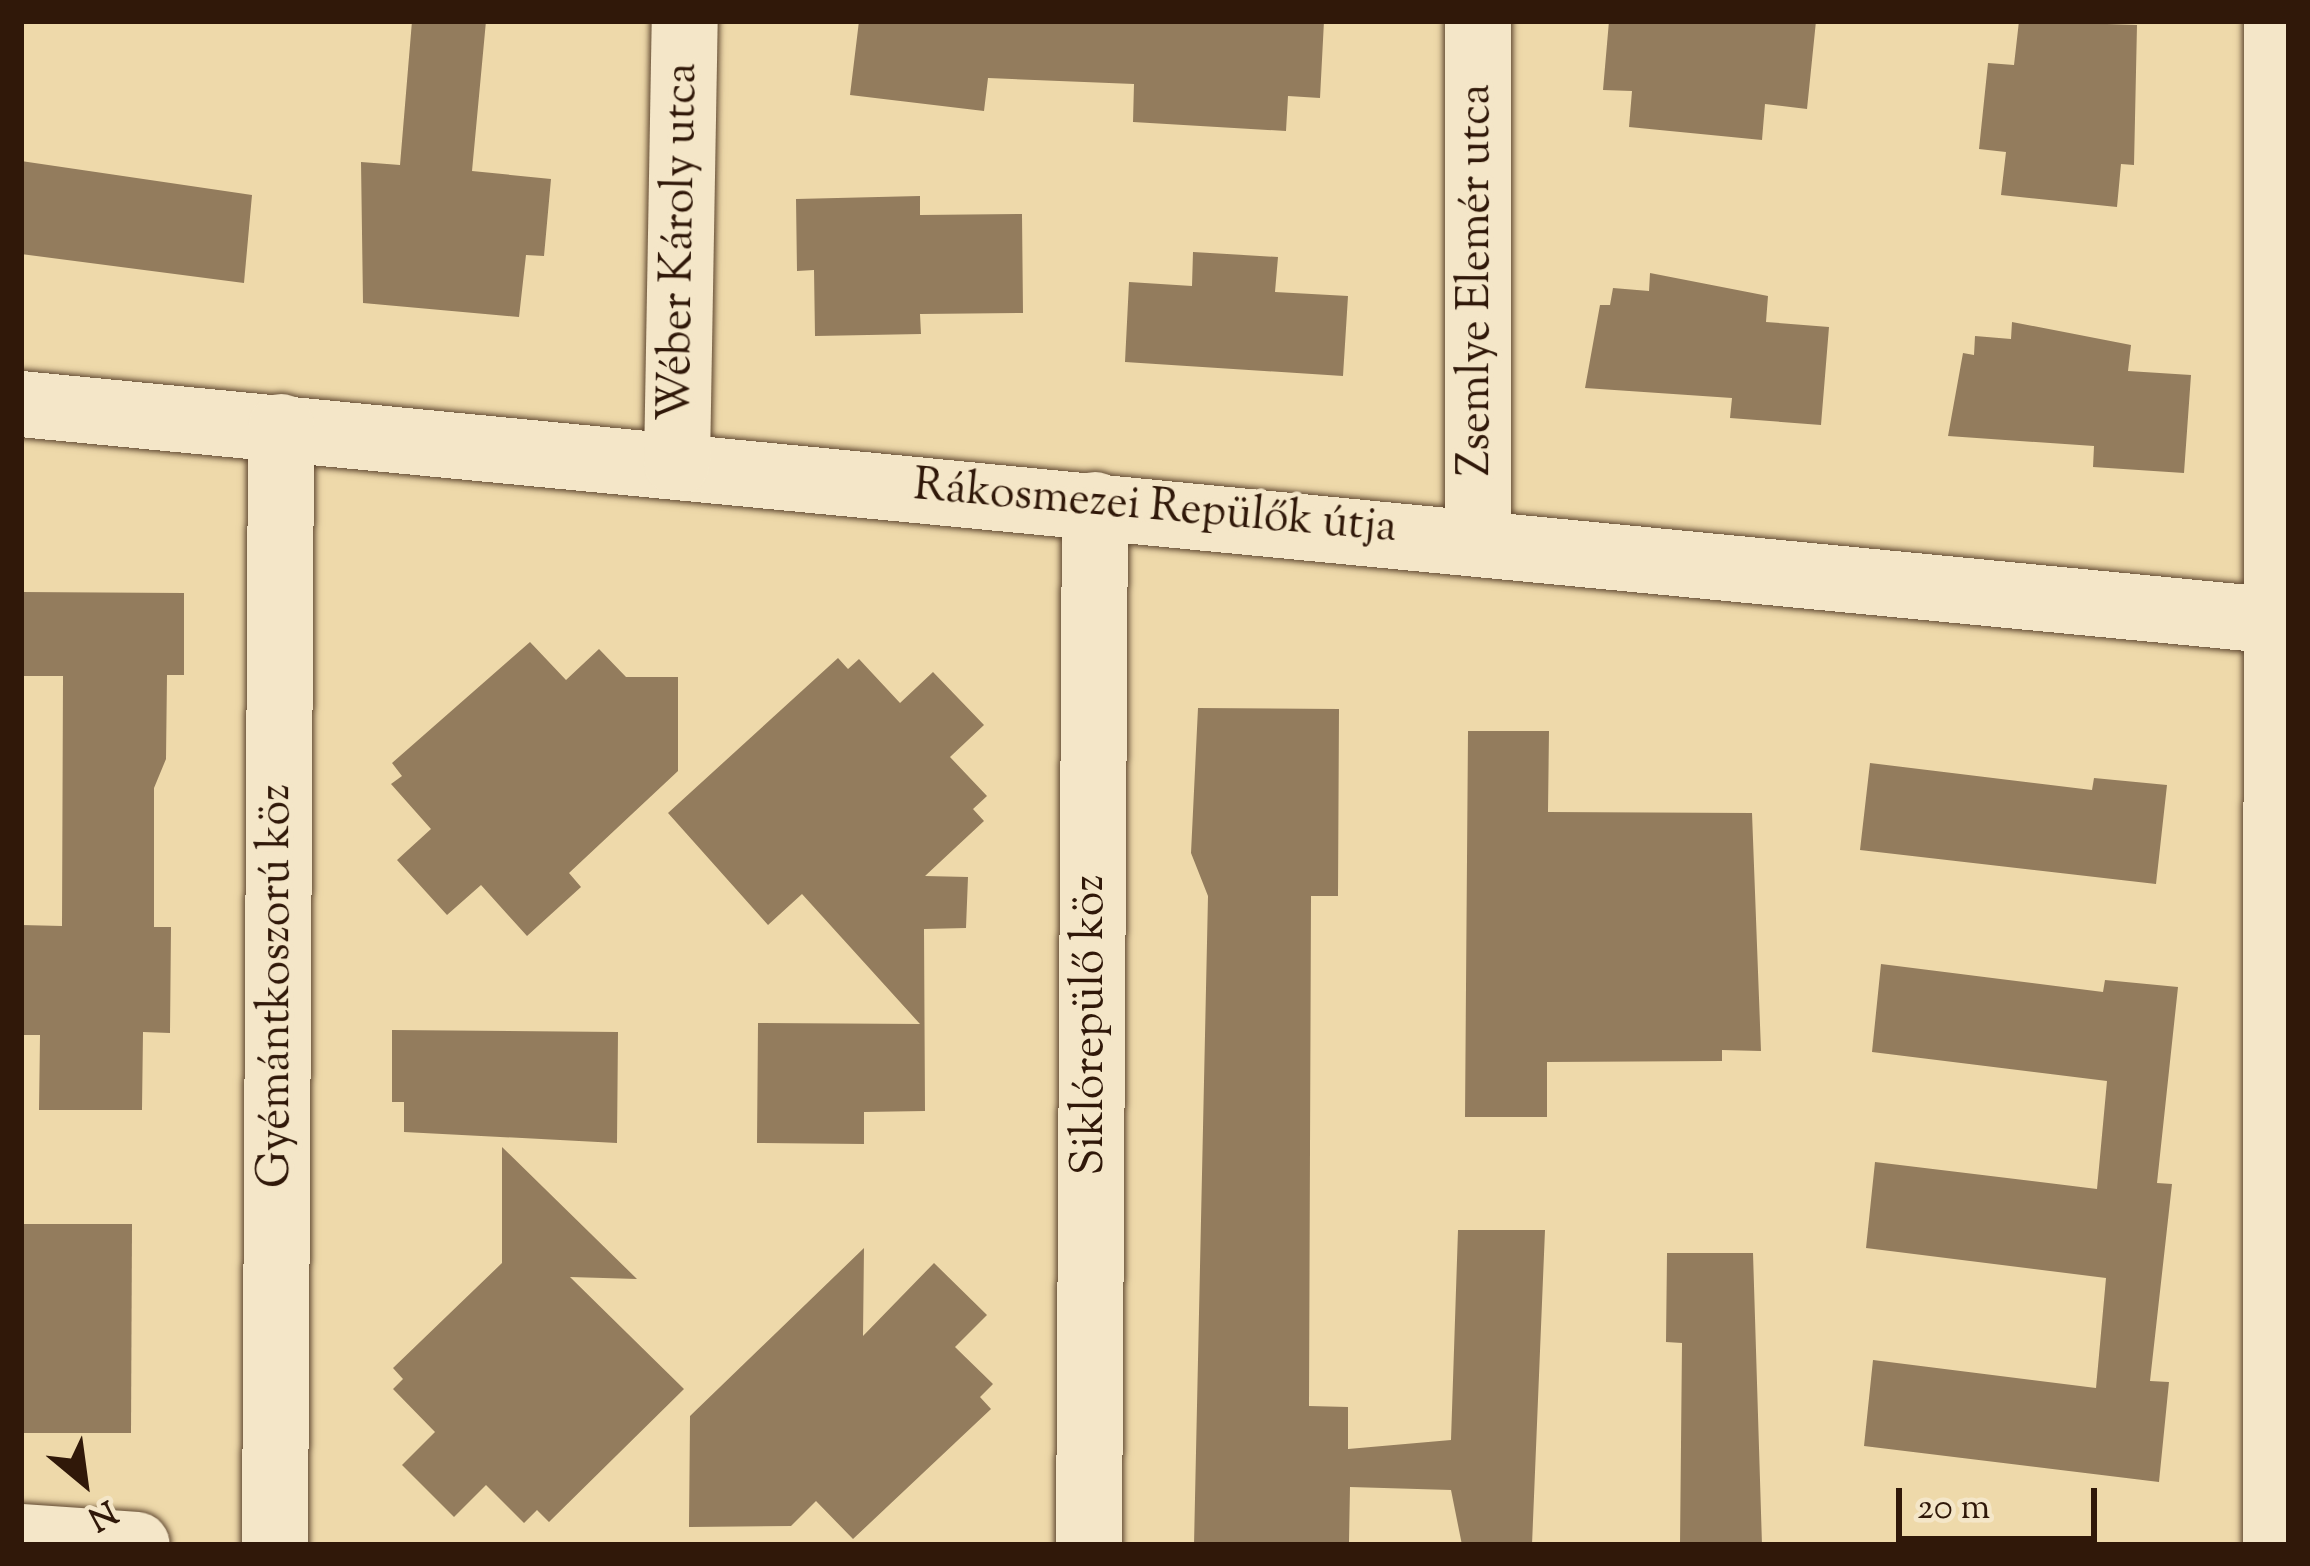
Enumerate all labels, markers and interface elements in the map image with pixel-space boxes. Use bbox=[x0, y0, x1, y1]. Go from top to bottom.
street label: Wéber Károly utca bbox=[651, 62, 711, 422]
street label: Zsemlye Elemér utca bbox=[1451, 84, 1505, 476]
street label: Rákosmezei Repülők útja bbox=[911, 461, 1399, 557]
street label: Gyémántkoszorú köz bbox=[251, 784, 305, 1188]
street label: Siklórepülő köz bbox=[1065, 875, 1119, 1175]
north arrow bbox=[24, 1422, 144, 1542]
scale bar bbox=[1902, 1464, 2103, 1538]
text: 20 m bbox=[1917, 1483, 1990, 1535]
text: N bbox=[78, 1486, 125, 1541]

